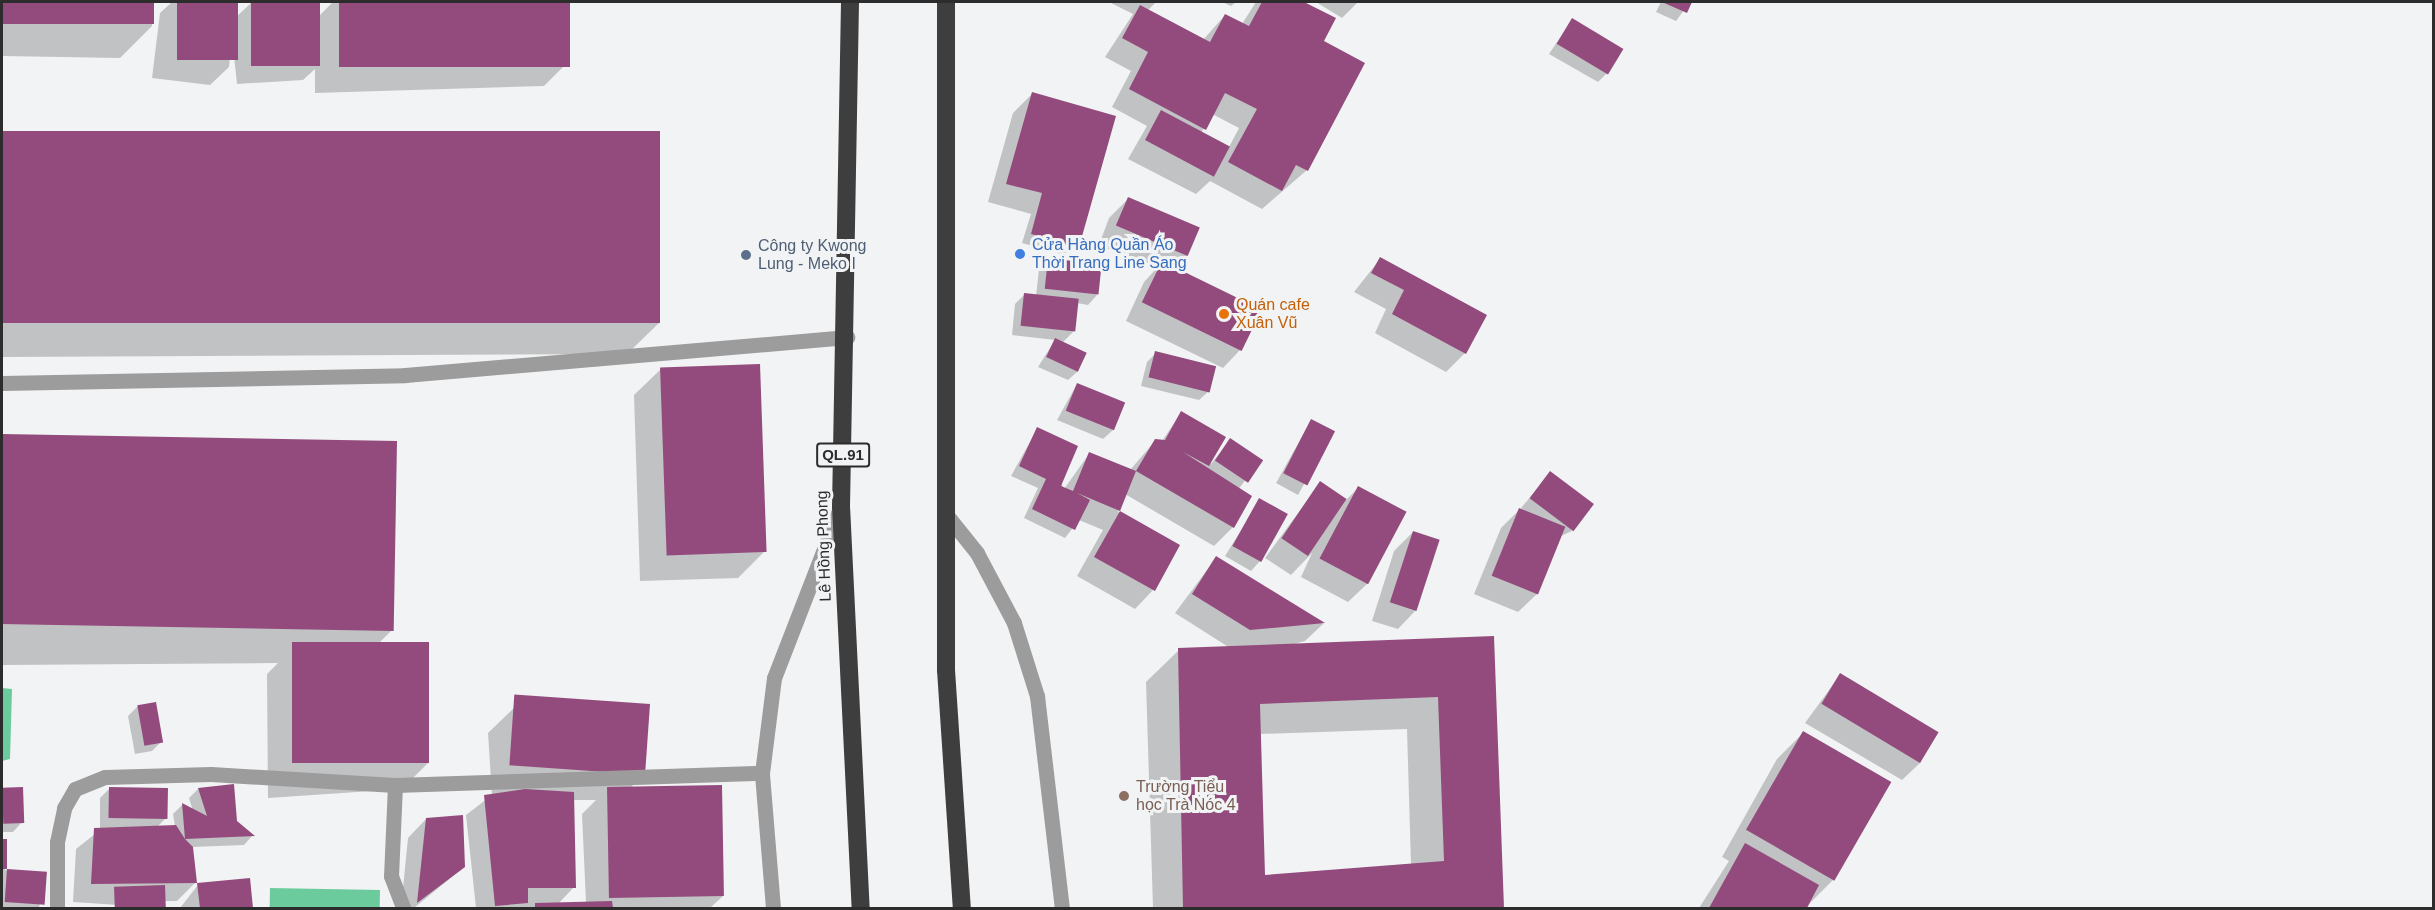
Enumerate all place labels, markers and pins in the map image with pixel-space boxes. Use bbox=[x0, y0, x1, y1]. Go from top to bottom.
place label: Cửa Hàng Quần Áo Thời Trang Line Sang bbox=[1032, 235, 1187, 273]
place label: Công ty Kwong Lung - Meko I bbox=[758, 236, 867, 274]
marker: Cửa Hàng Quần Áo Thời Trang Line Sang bbox=[1013, 247, 1027, 261]
marker: Công ty Kwong Lung - Meko I bbox=[739, 248, 753, 262]
place label: Quán cafe Xuân Vũ bbox=[1236, 295, 1310, 333]
marker: Quán cafe Xuân Vũ bbox=[1217, 307, 1231, 321]
place label: Trường Tiểu học Trà Nóc 4 bbox=[1136, 777, 1236, 815]
marker: Trường Tiểu học Trà Nóc 4 bbox=[1117, 789, 1131, 803]

